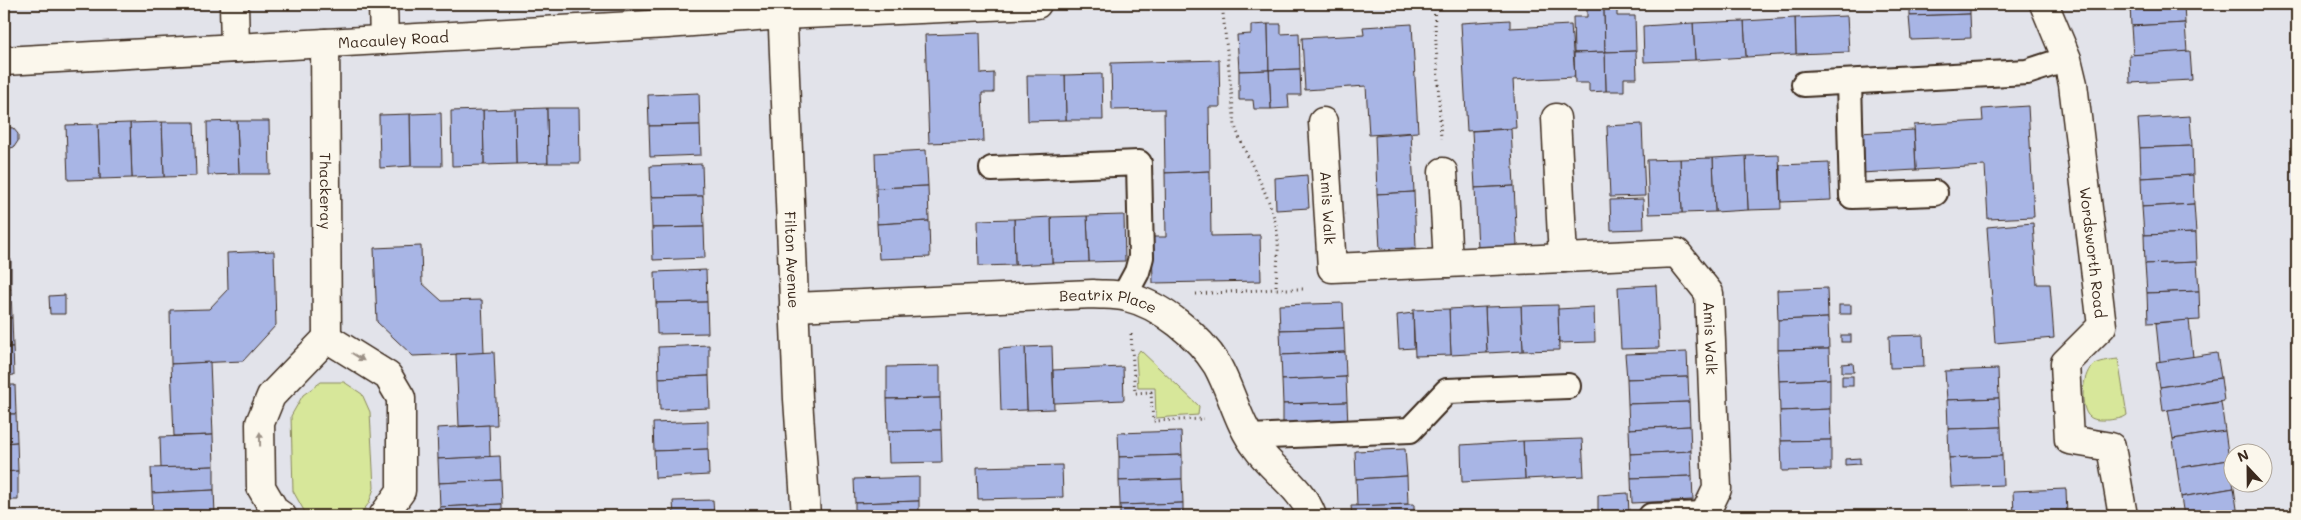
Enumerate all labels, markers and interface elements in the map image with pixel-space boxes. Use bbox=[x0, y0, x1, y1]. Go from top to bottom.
street label: Macauley Road bbox=[337, 26, 449, 52]
street label: Thackeray bbox=[316, 152, 336, 230]
street label: Amis Walk bbox=[1316, 171, 1341, 245]
street label: Wordsworth Road bbox=[2075, 186, 2111, 319]
street label: Filton Avenue bbox=[780, 211, 804, 309]
street label: Beatrix Place bbox=[1059, 284, 1161, 317]
street label: Amis Walk bbox=[1699, 301, 1722, 375]
one-way arrow bbox=[352, 353, 365, 362]
one-way arrow bbox=[256, 430, 264, 446]
north arrow bbox=[2224, 442, 2274, 492]
text: N bbox=[2234, 445, 2251, 466]

